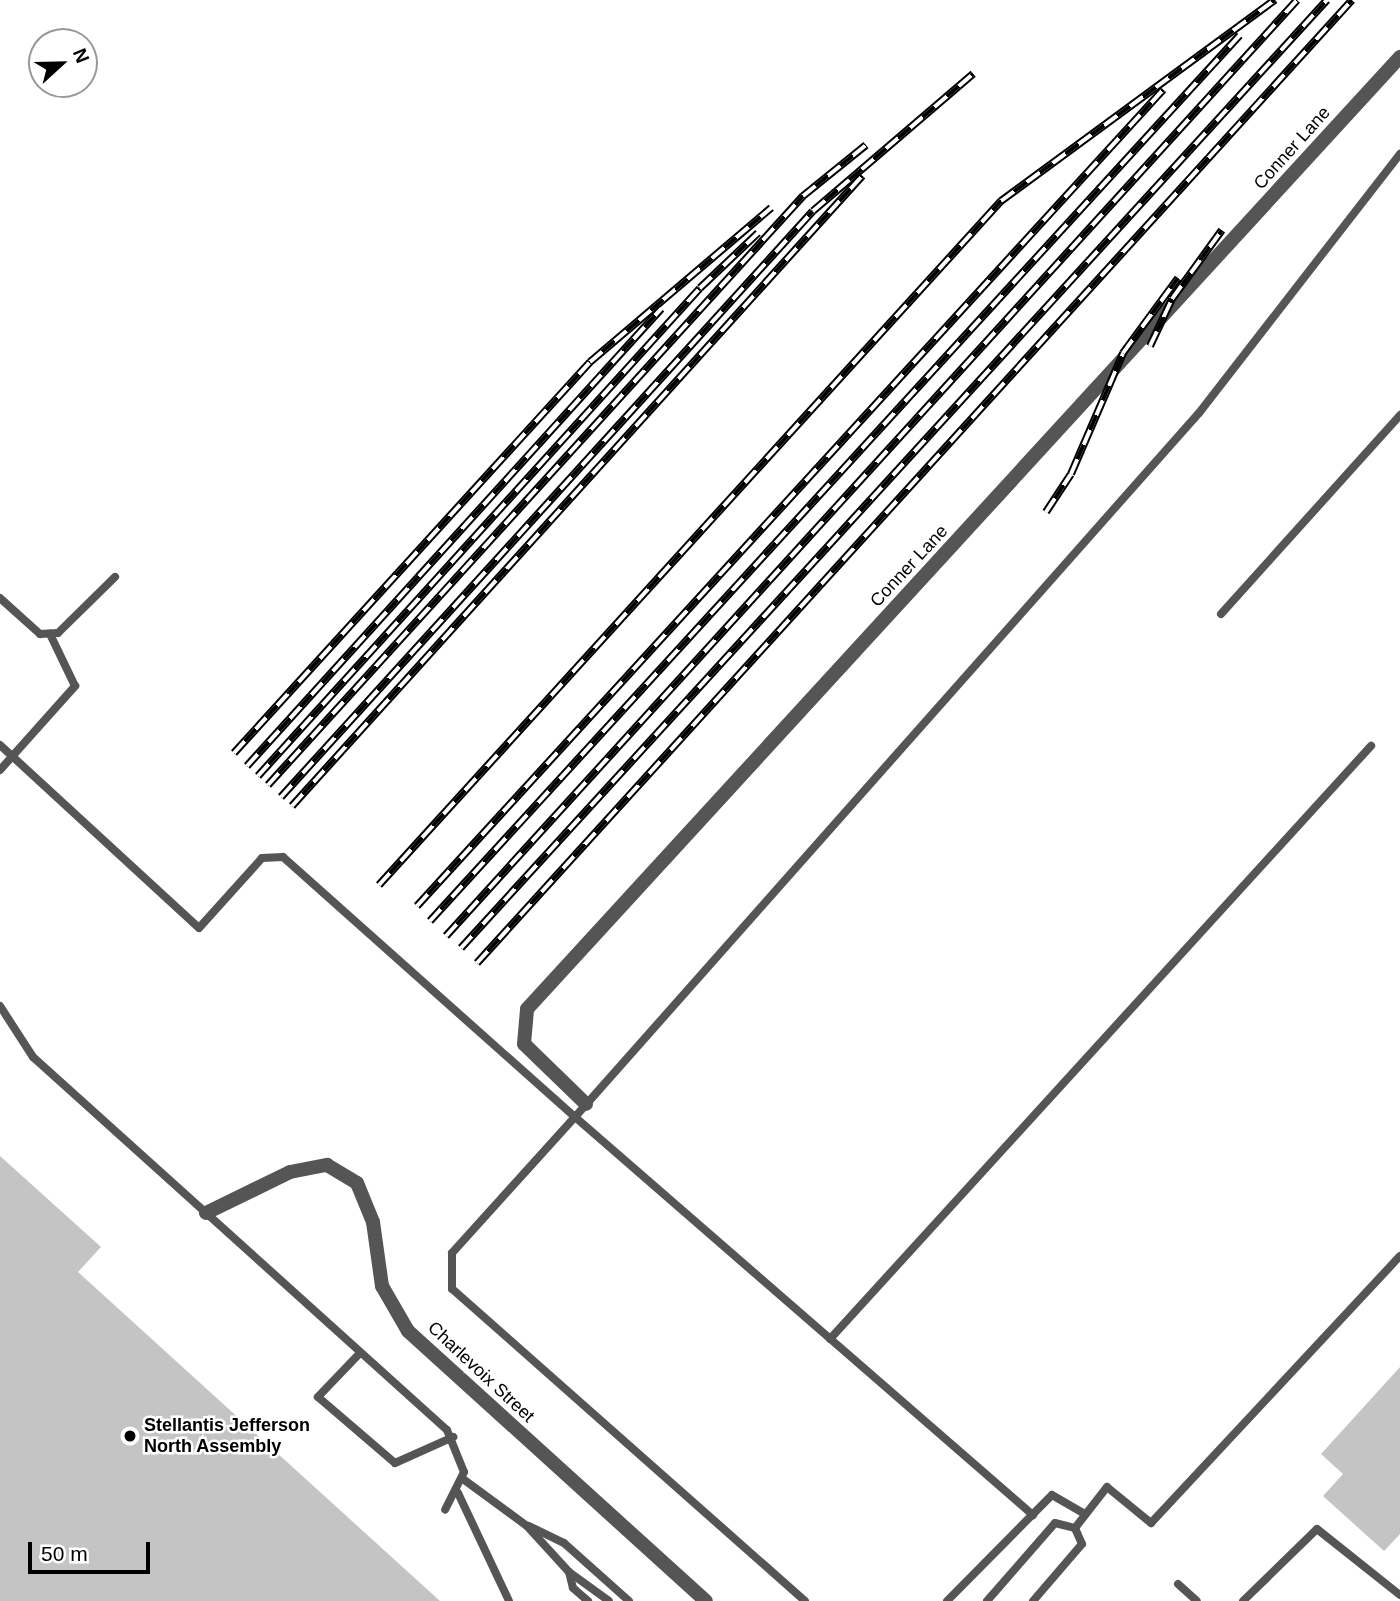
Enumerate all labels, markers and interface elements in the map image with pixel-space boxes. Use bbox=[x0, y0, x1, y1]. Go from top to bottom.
north arrow bbox=[28, 28, 98, 98]
text: N bbox=[69, 45, 93, 66]
street label: Conner Lane bbox=[1249, 102, 1335, 194]
street label: Conner Lane bbox=[866, 521, 952, 611]
street label: Charlevoix Street bbox=[423, 1317, 539, 1427]
place label: Stellantis Jefferson North Assembly bbox=[144, 1415, 310, 1458]
marker: Stellantis Jefferson North Assembly bbox=[122, 1428, 138, 1444]
scale bar bbox=[32, 1528, 154, 1572]
text: 50 m bbox=[41, 1542, 88, 1565]

